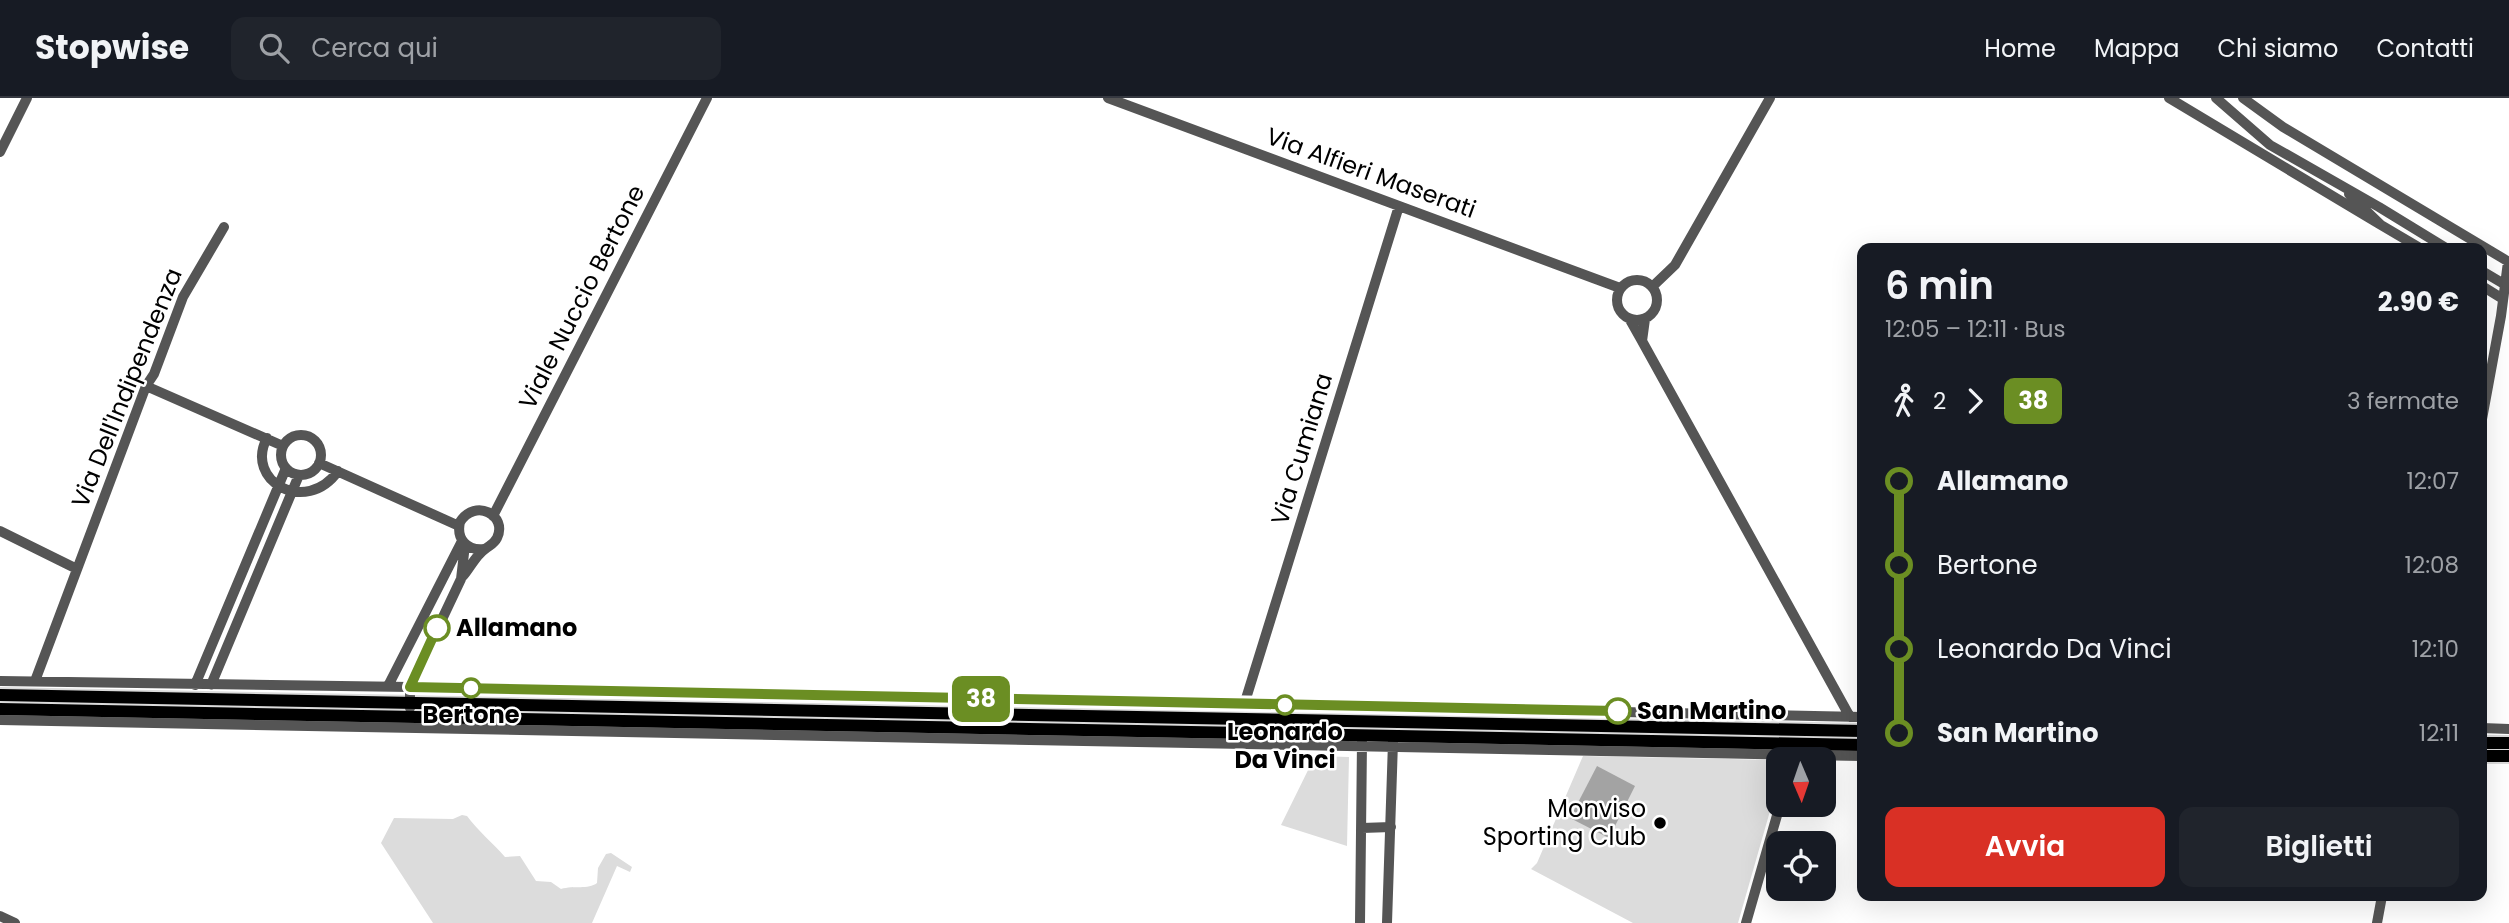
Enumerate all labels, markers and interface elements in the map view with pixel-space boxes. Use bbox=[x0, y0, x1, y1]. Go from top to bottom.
search box bbox=[231, 17, 721, 80]
text: Stopwise bbox=[35, 24, 189, 71]
icon: search bbox=[255, 29, 293, 67]
text: Cerca qui bbox=[311, 30, 438, 66]
text: Home bbox=[1984, 32, 2056, 65]
text: Mappa bbox=[2094, 32, 2179, 65]
text: Chi siamo bbox=[2217, 32, 2338, 65]
text: Contatti bbox=[2376, 32, 2474, 65]
street label: Via Alfieri Maserati bbox=[1262, 119, 1481, 226]
street label: Viale Nuccio Bertone bbox=[511, 179, 652, 415]
text: 6 min bbox=[1885, 259, 1994, 312]
street label: Via Dell'Indipendenza bbox=[63, 263, 190, 513]
text: 2.90 € bbox=[2378, 284, 2459, 320]
text: 12:05 – 12:11 · Bus bbox=[1885, 313, 2065, 345]
street label: Via Cumiana bbox=[1263, 369, 1340, 529]
icon: walk bbox=[1885, 382, 1923, 420]
icon: forward bbox=[1956, 382, 1994, 420]
text: 38 bbox=[2018, 384, 2048, 417]
text: 2 bbox=[1933, 385, 1946, 417]
text: 3 fermate bbox=[2347, 385, 2459, 417]
text: Allamano bbox=[1937, 463, 2068, 499]
text: 12:07 bbox=[2407, 465, 2459, 497]
text: Bertone bbox=[1937, 547, 2038, 583]
text: 12:08 bbox=[2405, 549, 2459, 581]
place label: Allamano bbox=[456, 611, 577, 644]
marker: Allamano bbox=[424, 615, 450, 641]
text: Leonardo Da Vinci bbox=[1937, 631, 2172, 667]
text: 12:10 bbox=[2412, 633, 2459, 665]
line badge: 38 bbox=[950, 676, 1012, 722]
marker: Bertone bbox=[461, 678, 481, 698]
text: 38 bbox=[966, 682, 996, 715]
place label: San Martino bbox=[1637, 694, 1786, 727]
marker: Leonardo Da Vinci bbox=[1275, 695, 1295, 715]
place label: Bertone bbox=[423, 698, 520, 731]
marker: San Martino bbox=[1605, 698, 1631, 724]
place label: Leonardo Da Vinci bbox=[1227, 715, 1343, 776]
text: San Martino bbox=[1937, 715, 2099, 751]
text: 12:11 bbox=[2419, 717, 2459, 749]
north arrow bbox=[1766, 747, 1836, 817]
map controls bbox=[1766, 747, 1836, 901]
place label: Monviso Sporting Club bbox=[1483, 792, 1646, 853]
button: Avvia bbox=[1885, 807, 2165, 887]
button: Biglietti bbox=[2179, 807, 2459, 887]
marker: Monviso Sporting Club bbox=[1652, 815, 1668, 831]
button: locate bbox=[1766, 831, 1836, 901]

